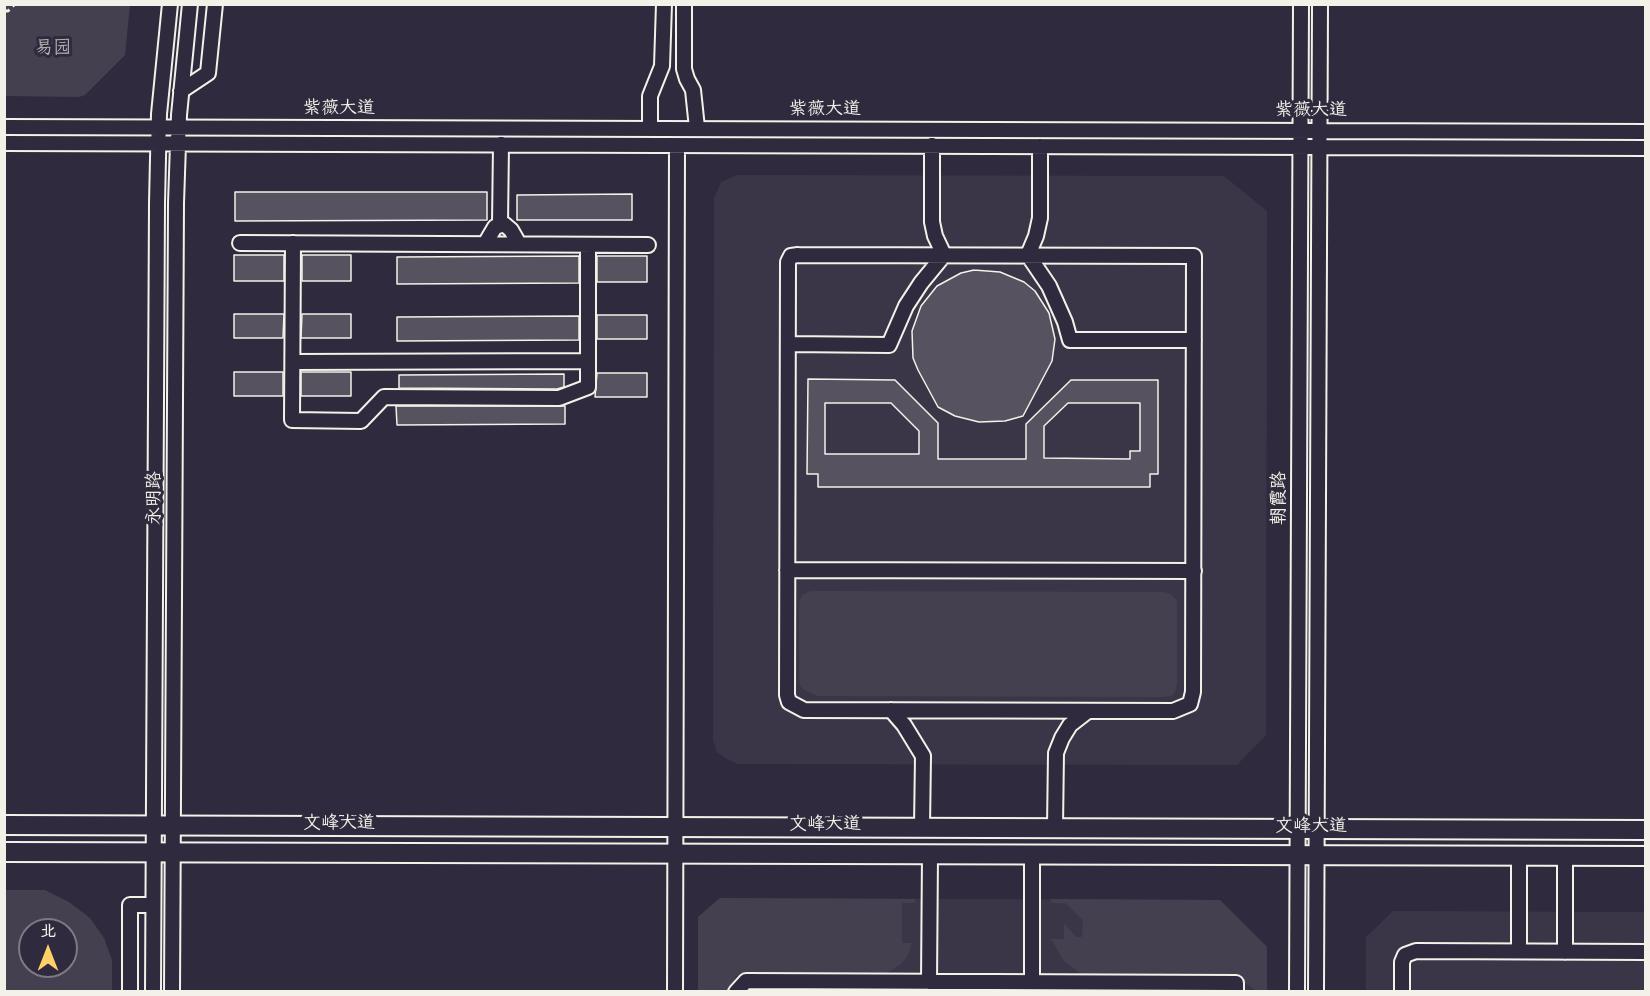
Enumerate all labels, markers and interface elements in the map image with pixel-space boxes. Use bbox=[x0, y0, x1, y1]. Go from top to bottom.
park label: 易园 bbox=[35, 39, 71, 61]
street label: 紫薇大道 bbox=[303, 99, 375, 121]
street label: 紫薇大道 bbox=[789, 100, 861, 122]
street label: 紫薇大道 bbox=[1275, 101, 1347, 123]
street label: 永明路 bbox=[145, 471, 167, 525]
street label: 朝霞路 bbox=[1270, 471, 1292, 525]
street label: 文峰大道 bbox=[303, 814, 375, 836]
street label: 文峰大道 bbox=[789, 815, 861, 837]
street label: 文峰大道 bbox=[1275, 817, 1347, 839]
north arrow bbox=[18, 918, 78, 978]
text: 北 bbox=[40, 919, 56, 944]

